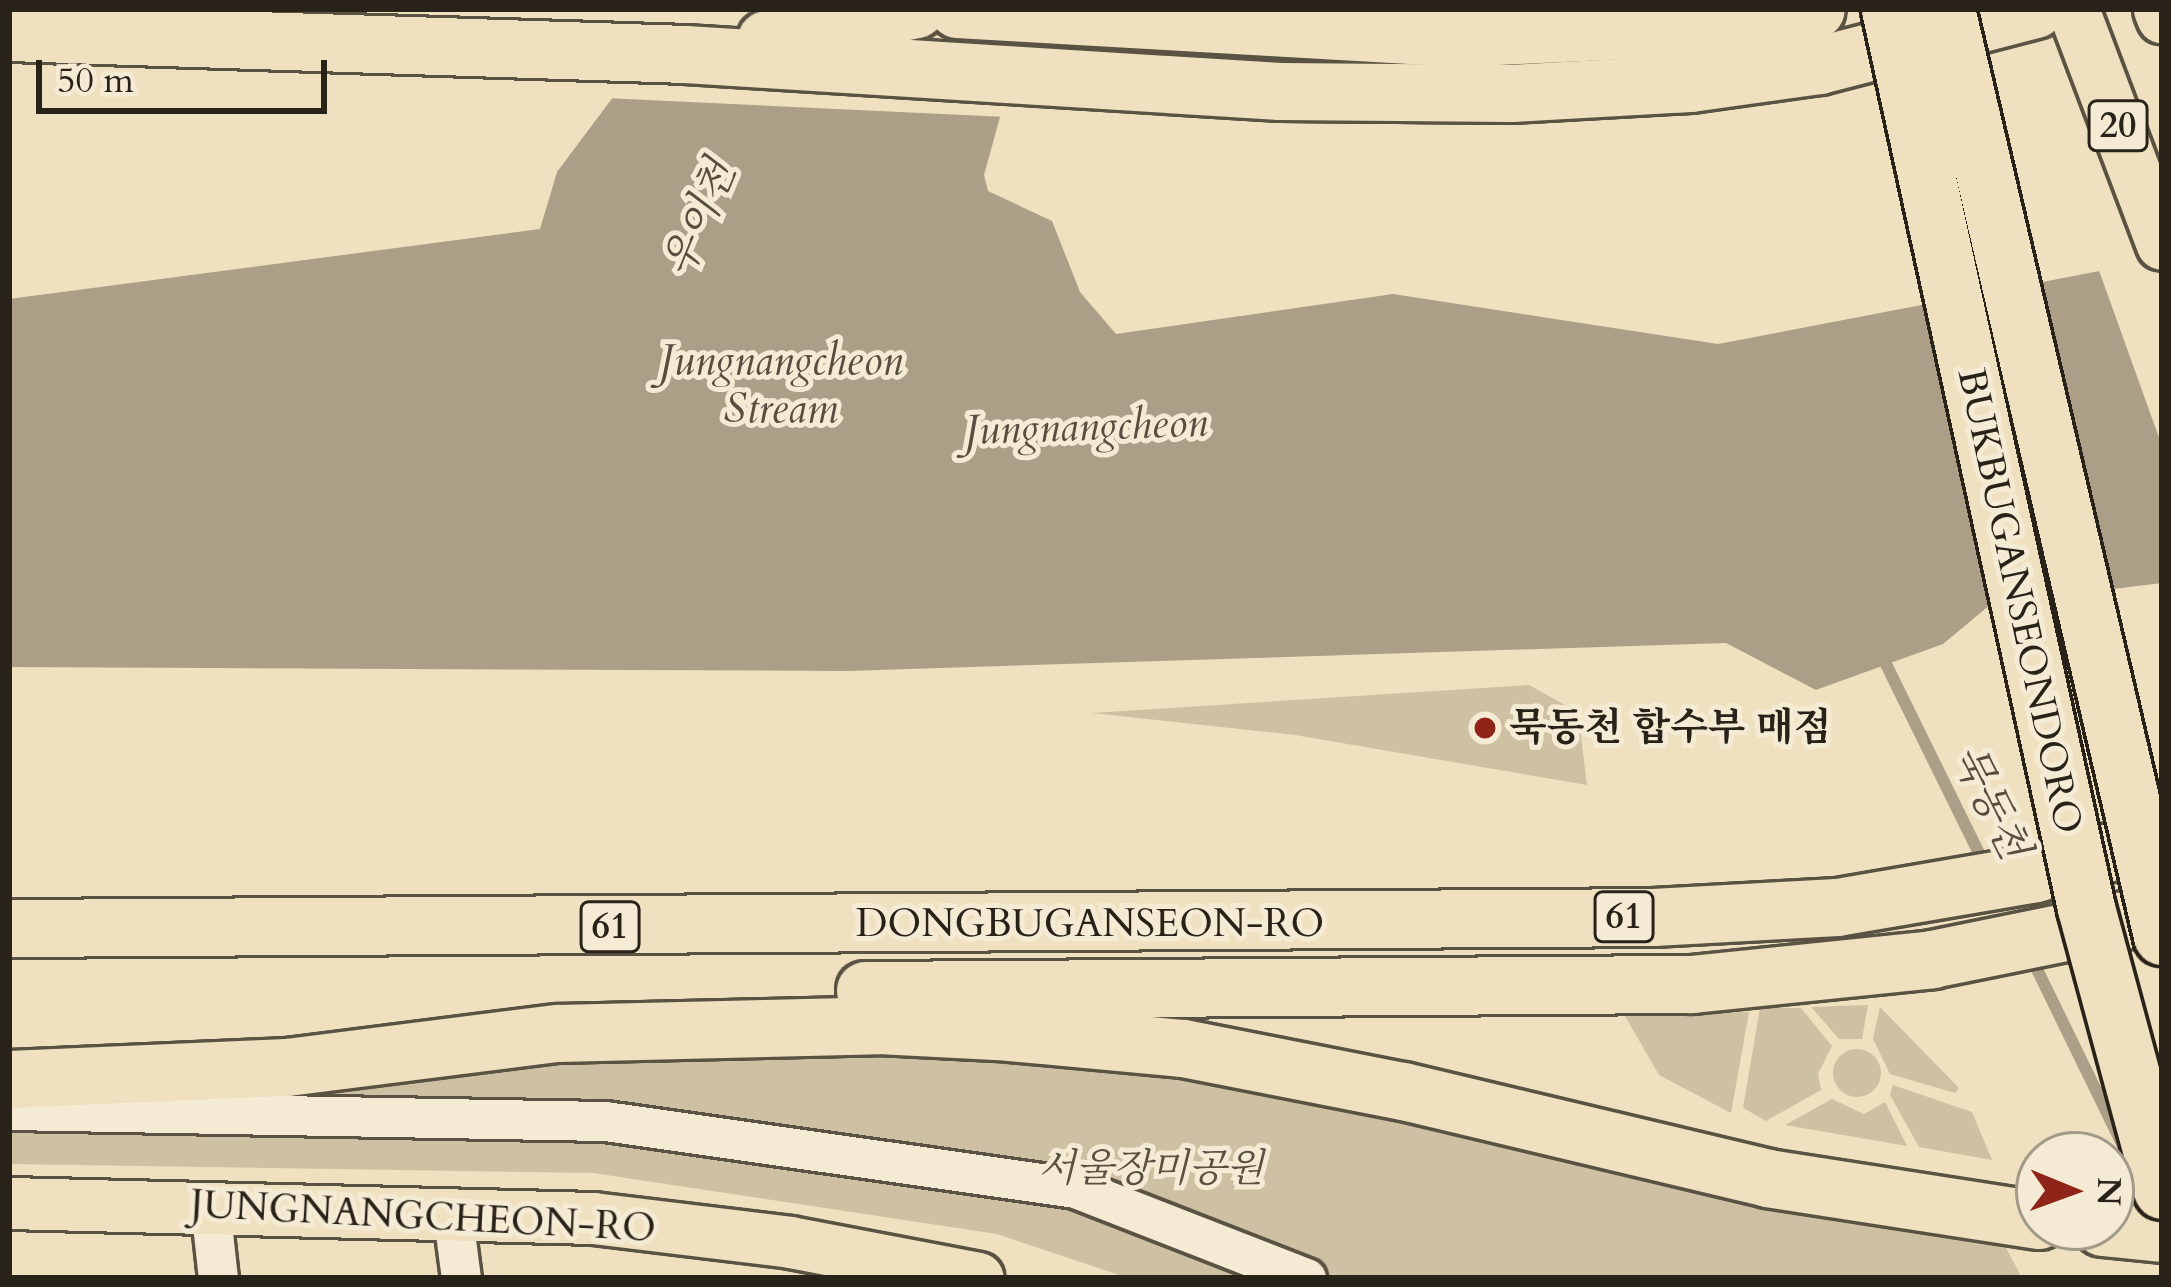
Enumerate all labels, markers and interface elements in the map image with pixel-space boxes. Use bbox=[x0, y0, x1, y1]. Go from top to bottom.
scale bar bbox=[42, 36, 333, 110]
text: 50 m bbox=[57, 56, 134, 105]
road number: 20 bbox=[2085, 96, 2151, 156]
water label: 우이천 bbox=[653, 153, 747, 285]
water label: Jungnangcheon Stream bbox=[659, 336, 903, 434]
street label: BUKBUGANSEONDORO bbox=[1947, 364, 2091, 838]
water label: Jungnangcheon bbox=[964, 398, 1208, 456]
place label: 묵동천 합수부 매점 bbox=[1509, 705, 1831, 751]
marker: 묵동천 합수부 매점 bbox=[1472, 715, 1498, 741]
water label: 묵동천 bbox=[1941, 736, 2039, 868]
road number: 61 bbox=[1591, 887, 1657, 947]
road number: 61 bbox=[577, 897, 643, 957]
street label: DONGBUGANSEON-RO bbox=[856, 901, 1324, 947]
north arrow bbox=[2015, 1131, 2135, 1251]
park label: 서울장미공원 bbox=[1038, 1146, 1264, 1192]
text: N bbox=[2086, 1177, 2131, 1206]
street label: JUNGNANGCHEON-RO bbox=[189, 1181, 657, 1253]

